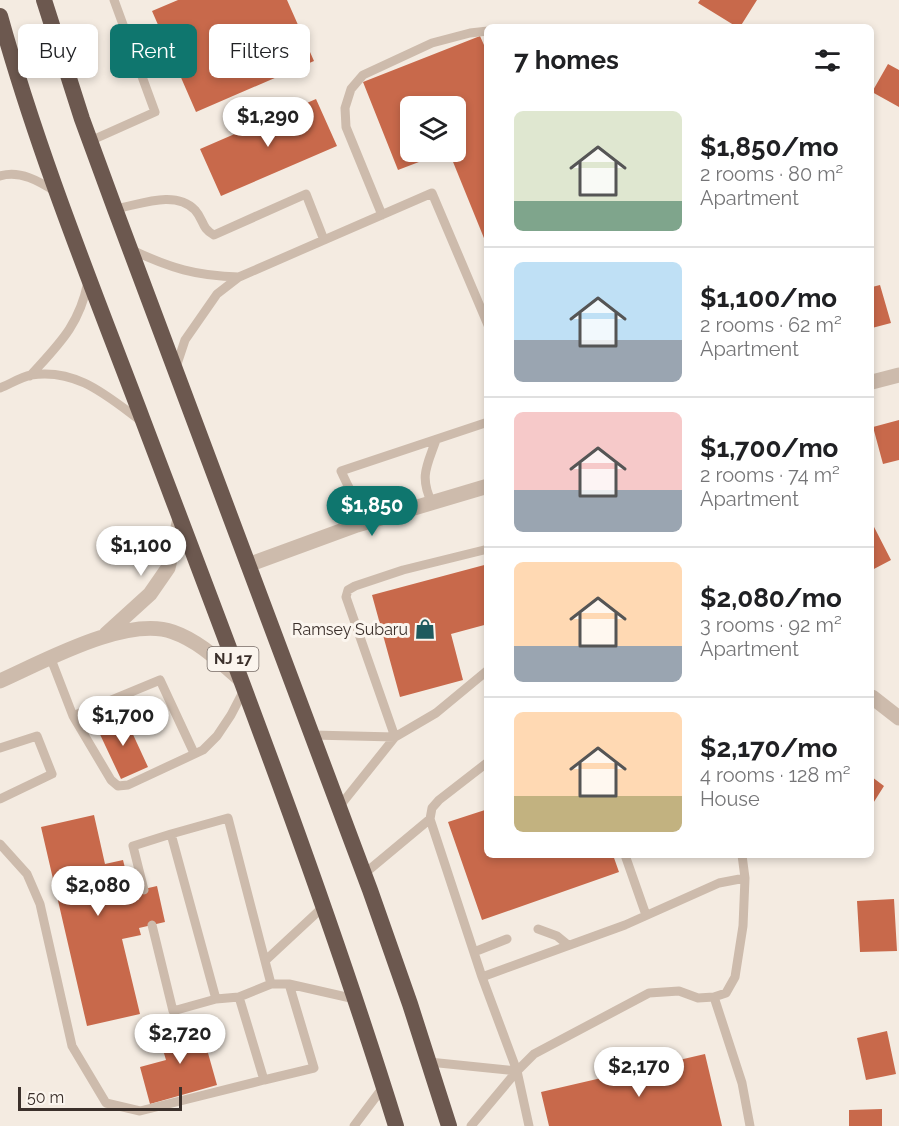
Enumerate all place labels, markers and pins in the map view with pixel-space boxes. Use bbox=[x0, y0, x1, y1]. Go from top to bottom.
pin: $1,290 bbox=[219, 97, 317, 148]
pin: $1,850 bbox=[323, 486, 421, 537]
pin: $1,100 bbox=[92, 526, 190, 577]
shop icon: Ramsey Subaru bbox=[413, 617, 437, 641]
place label: Ramsey Subaru bbox=[292, 620, 408, 639]
pin: $1,700 bbox=[74, 696, 172, 747]
pin: $2,080 bbox=[49, 866, 147, 917]
pin: $2,720 bbox=[131, 1014, 229, 1065]
pin: $2,170 bbox=[590, 1047, 688, 1098]

